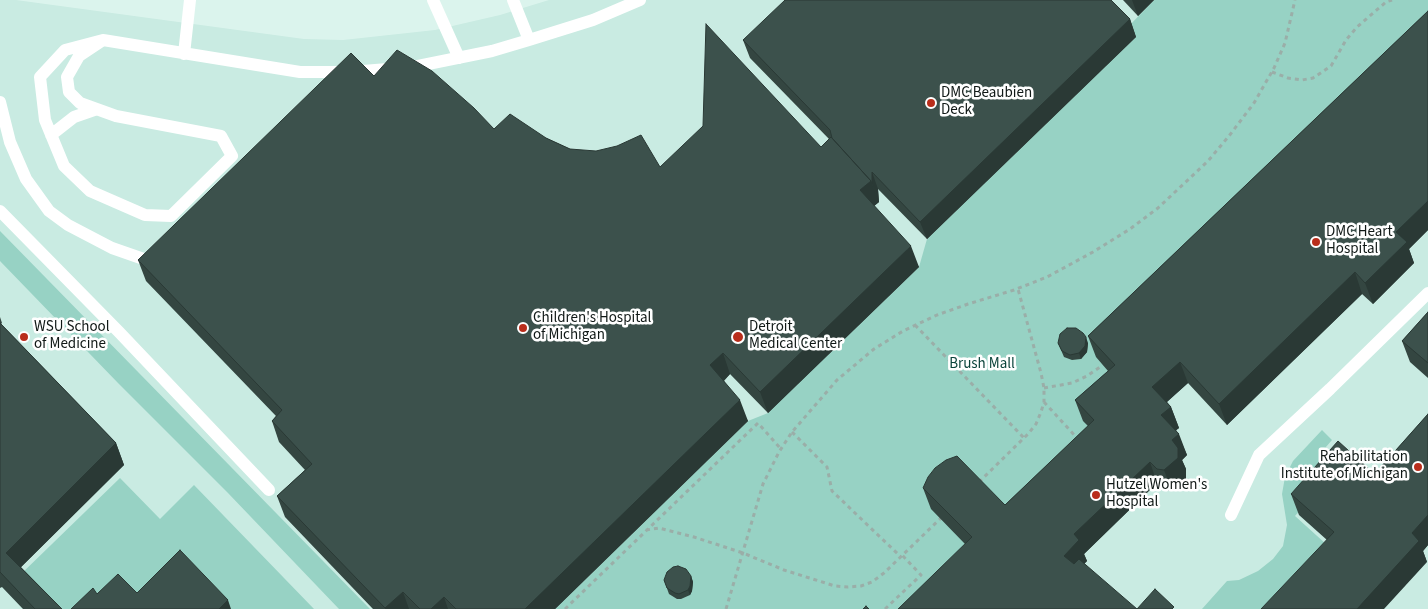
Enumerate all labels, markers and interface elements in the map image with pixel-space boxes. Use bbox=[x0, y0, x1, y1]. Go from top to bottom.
place label: DMC Beaubien Deck bbox=[941, 85, 1032, 120]
marker: DMC Beaubien Deck bbox=[925, 97, 937, 109]
place label: DMC Heart Hospital bbox=[1326, 224, 1393, 259]
marker: DMC Heart Hospital bbox=[1310, 236, 1322, 248]
place label: Children's Hospital of Michigan bbox=[533, 310, 651, 345]
place label: WSU School of Medicine bbox=[34, 319, 109, 354]
place label: Detroit Medical Center bbox=[749, 319, 842, 354]
marker: Children's Hospital of Michigan bbox=[517, 322, 529, 334]
marker: Detroit Medical Center bbox=[731, 330, 745, 344]
marker: WSU School of Medicine bbox=[18, 331, 30, 343]
park label: Brush Mall bbox=[949, 356, 1015, 374]
place label: Rehabilitation Institute of Michigan bbox=[1281, 449, 1408, 484]
marker: Rehabilitation Institute of Michigan bbox=[1412, 461, 1424, 473]
place label: Hutzel Women's Hospital bbox=[1106, 477, 1207, 512]
marker: Hutzel Women's Hospital bbox=[1090, 489, 1102, 501]

